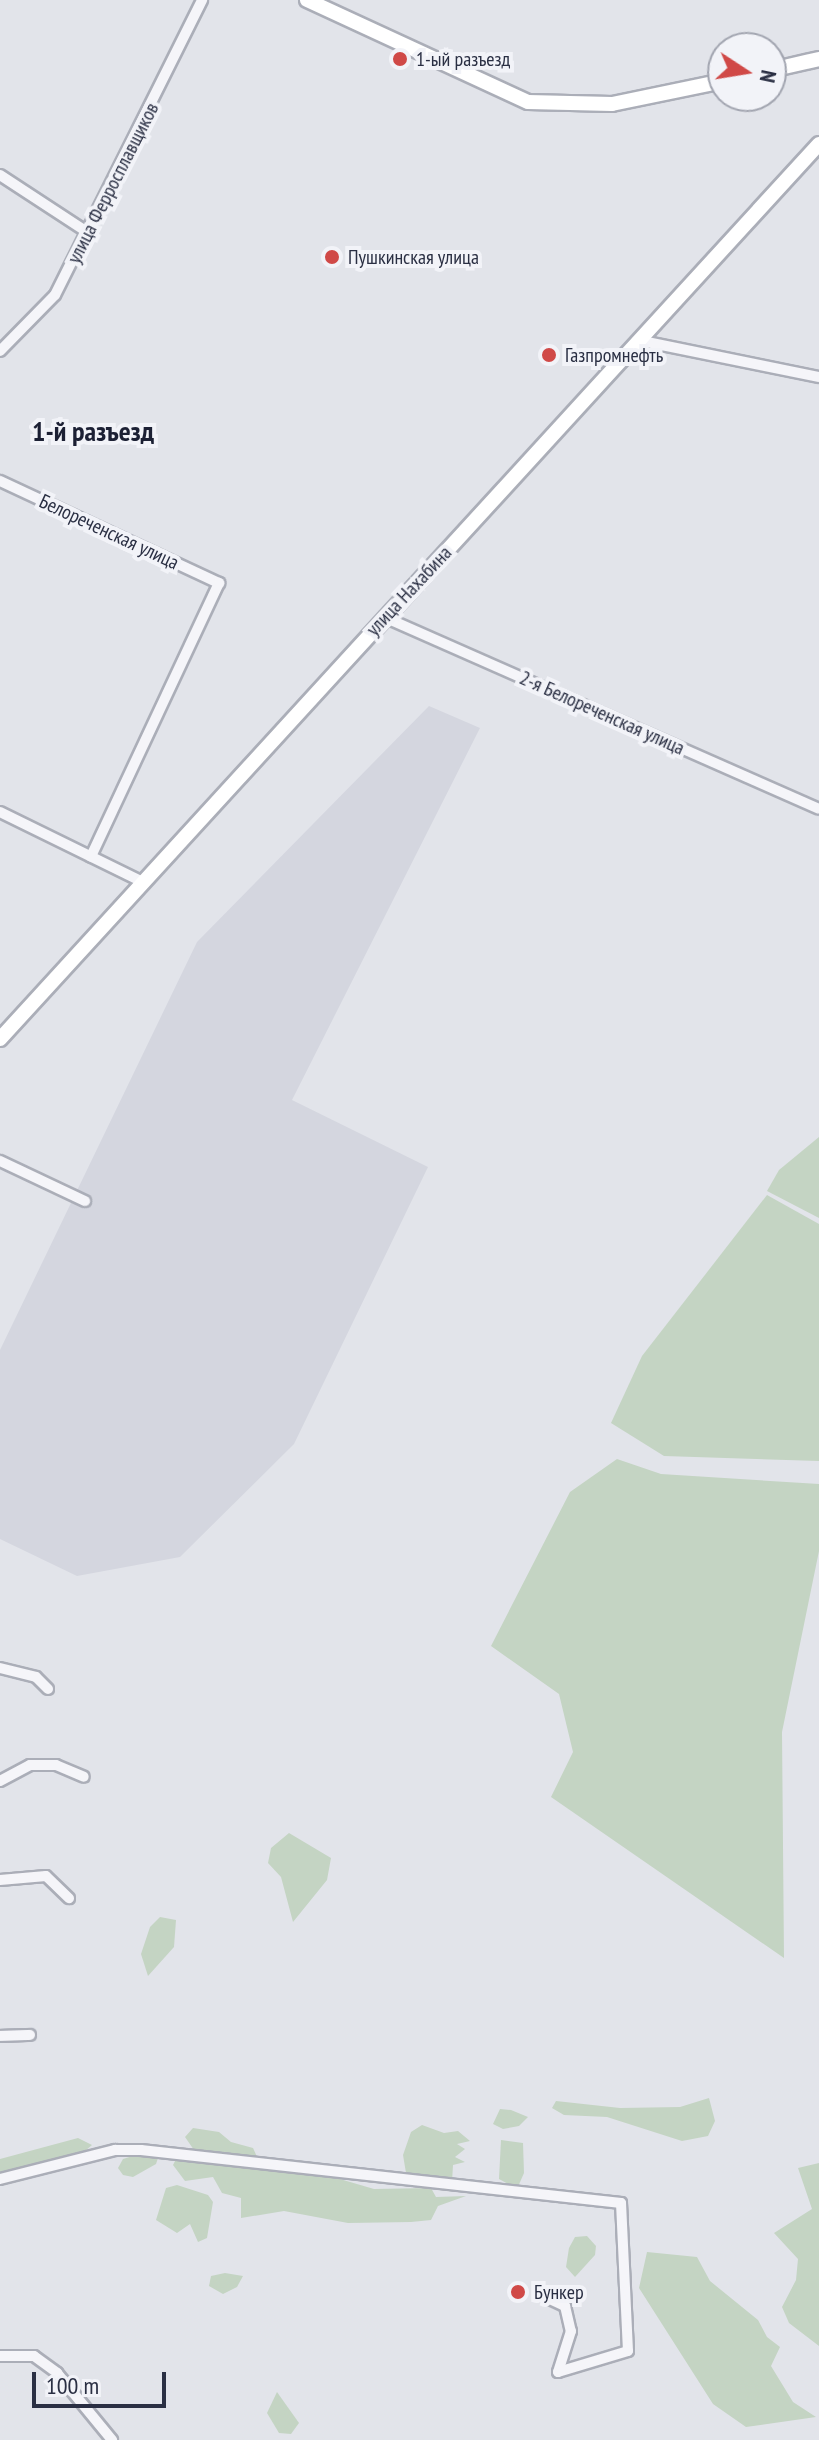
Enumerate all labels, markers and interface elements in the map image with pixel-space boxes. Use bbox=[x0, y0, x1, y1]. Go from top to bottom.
north arrow bbox=[707, 32, 787, 112]
place label: 1-ый разъезд bbox=[416, 47, 510, 71]
marker: 1-ый разъезд bbox=[391, 50, 409, 68]
text: N bbox=[754, 68, 783, 85]
street label: улица Ферросплавщиков bbox=[62, 99, 164, 267]
place label: Пушкинская улица bbox=[348, 245, 479, 269]
marker: Пушкинская улица bbox=[323, 248, 341, 266]
place label: Газпромнефть bbox=[565, 343, 663, 367]
marker: Газпромнефть bbox=[540, 346, 558, 364]
district label: 1-й разъезд bbox=[32, 414, 154, 448]
street label: Белореченская улица bbox=[35, 489, 183, 575]
street label: улица Нахабина bbox=[361, 541, 457, 641]
street label: 2-я Белореченская улица bbox=[516, 666, 688, 760]
place label: Бункер bbox=[534, 2280, 584, 2304]
marker: Бункер bbox=[509, 2283, 527, 2301]
scale bar bbox=[36, 2356, 170, 2406]
text: 100 m bbox=[46, 2370, 99, 2401]

